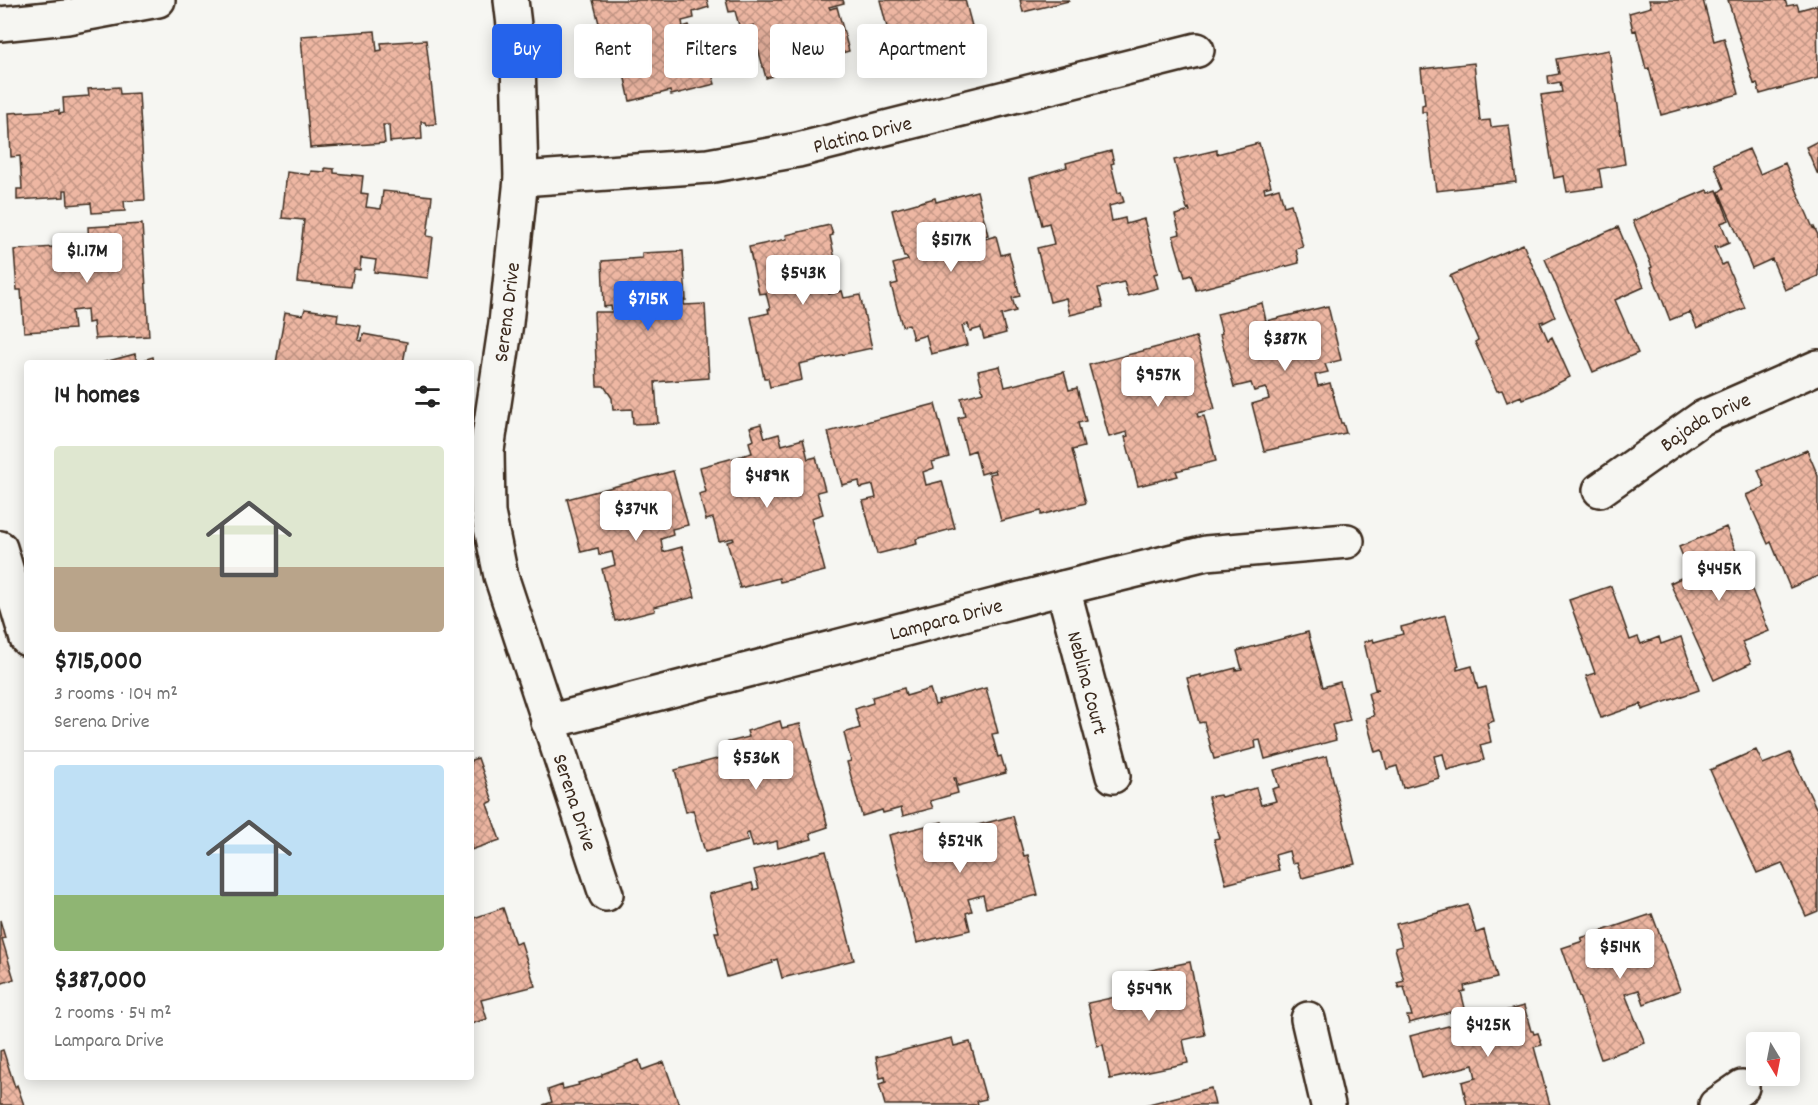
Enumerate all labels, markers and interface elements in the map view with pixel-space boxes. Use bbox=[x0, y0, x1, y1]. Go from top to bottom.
chip: Buy bbox=[492, 24, 562, 78]
chip: Rent bbox=[574, 24, 652, 78]
chip: Filters bbox=[664, 24, 758, 78]
chip: New bbox=[770, 24, 845, 78]
chip: Apartment bbox=[857, 24, 987, 78]
street label: Platina Drive bbox=[810, 110, 915, 164]
pin: $517K bbox=[909, 222, 993, 273]
text: $517K bbox=[931, 227, 971, 255]
pin: $1.17M bbox=[38, 233, 136, 284]
text: $1.17M bbox=[66, 238, 108, 266]
pin: $543K bbox=[761, 255, 845, 306]
text: $543K bbox=[780, 260, 826, 288]
street label: Serena Drive bbox=[488, 261, 530, 364]
pin: $715K bbox=[606, 281, 690, 332]
text: $715K bbox=[628, 286, 668, 314]
pin: $387K bbox=[1243, 321, 1327, 372]
text: $387K bbox=[1263, 326, 1307, 354]
pin: $957K bbox=[1116, 357, 1200, 408]
text: $957K bbox=[1135, 362, 1181, 390]
text: 14 homes bbox=[54, 378, 140, 415]
icon: filters bbox=[411, 380, 444, 413]
street label: Bajada Drive bbox=[1655, 386, 1756, 461]
pin: $489K bbox=[725, 458, 809, 509]
text: $489K bbox=[745, 463, 789, 491]
icon: home bbox=[195, 485, 303, 593]
pin: $374K bbox=[594, 491, 678, 542]
text: $374K bbox=[614, 496, 658, 524]
pin: $445K bbox=[1677, 551, 1761, 602]
text: $445K bbox=[1696, 556, 1742, 584]
street label: Lampara Drive bbox=[887, 592, 1006, 650]
street label: Neblina Court bbox=[1057, 628, 1114, 739]
text: $715,000 bbox=[54, 644, 142, 681]
text: 3 rooms · 104 m² bbox=[54, 681, 178, 709]
text: Serena Drive bbox=[54, 709, 150, 737]
pin: $536K bbox=[714, 740, 798, 791]
text: $536K bbox=[732, 745, 780, 773]
street label: Serena Drive bbox=[543, 751, 603, 855]
icon: home bbox=[195, 804, 303, 912]
pin: $524K bbox=[918, 823, 1002, 874]
text: $524K bbox=[937, 828, 983, 856]
pin: $514K bbox=[1578, 929, 1662, 980]
text: $514K bbox=[1599, 934, 1641, 962]
text: $387,000 bbox=[54, 963, 147, 1000]
pin: $549K bbox=[1107, 971, 1191, 1022]
text: $549K bbox=[1126, 976, 1172, 1004]
text: 2 rooms · 54 m² bbox=[54, 1000, 172, 1028]
pin: $425K bbox=[1446, 1007, 1530, 1058]
text: $425K bbox=[1465, 1012, 1511, 1040]
text: Lampara Drive bbox=[54, 1028, 164, 1056]
north arrow bbox=[1746, 1032, 1800, 1086]
map controls bbox=[1746, 1032, 1800, 1086]

